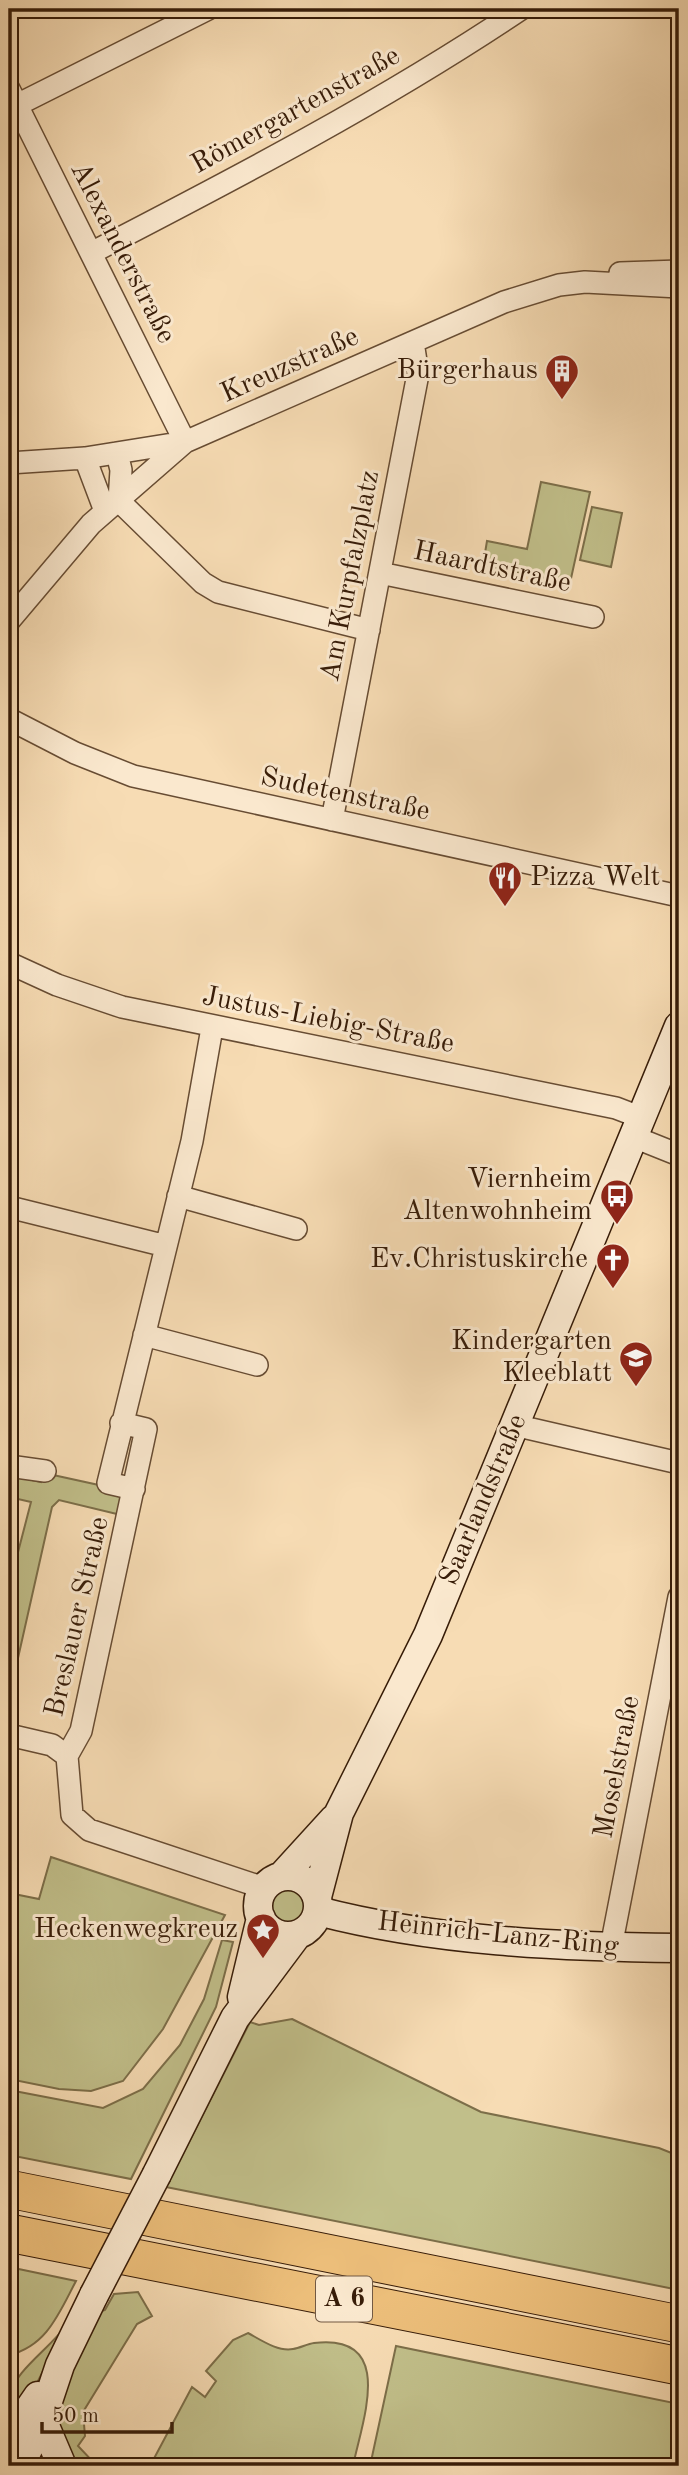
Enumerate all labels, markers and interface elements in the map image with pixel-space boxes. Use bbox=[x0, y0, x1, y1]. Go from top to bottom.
street label: Römergartenstraße bbox=[187, 42, 405, 180]
street label: Alexanderstraße bbox=[64, 158, 180, 348]
street label: Kreuzstraße bbox=[217, 323, 363, 409]
building icon: Bürgerhaus bbox=[543, 352, 581, 401]
place label: Bürgerhaus bbox=[397, 357, 538, 385]
street label: Am Kurpfalzplatz bbox=[317, 468, 385, 684]
street label: Haardtstraße bbox=[411, 538, 573, 598]
street label: Sudetenstraße bbox=[258, 763, 432, 827]
restaurant icon: Pizza Welt bbox=[486, 859, 524, 908]
place label: Pizza Welt bbox=[530, 864, 660, 892]
street label: Justus-Liebig-Straße bbox=[200, 983, 456, 1059]
place label: Viernheim Altenwohnheim bbox=[403, 1166, 592, 1226]
bus stop icon: Viernheim Altenwohnheim bbox=[598, 1177, 636, 1226]
church icon: Ev.Christuskirche bbox=[594, 1241, 632, 1290]
place label: Ev.Christuskirche bbox=[370, 1246, 588, 1274]
place label: Kindergarten Kleeblatt bbox=[451, 1328, 612, 1388]
school or university icon: Kindergarten Kleeblatt bbox=[617, 1339, 655, 1388]
street label: Saarlandstraße bbox=[435, 1411, 533, 1589]
street label: Breslauer Straße bbox=[41, 1514, 115, 1720]
street label: Moselstraße bbox=[590, 1693, 646, 1841]
street label: Heinrich-Lanz-Ring bbox=[376, 1908, 620, 1962]
place icon: Heckenwegkreuz bbox=[244, 1911, 282, 1960]
place label: Heckenwegkreuz bbox=[34, 1916, 238, 1944]
road number: A 6 bbox=[316, 2276, 372, 2322]
scale bar bbox=[42, 2391, 172, 2435]
text: 50 m bbox=[52, 2406, 99, 2427]

